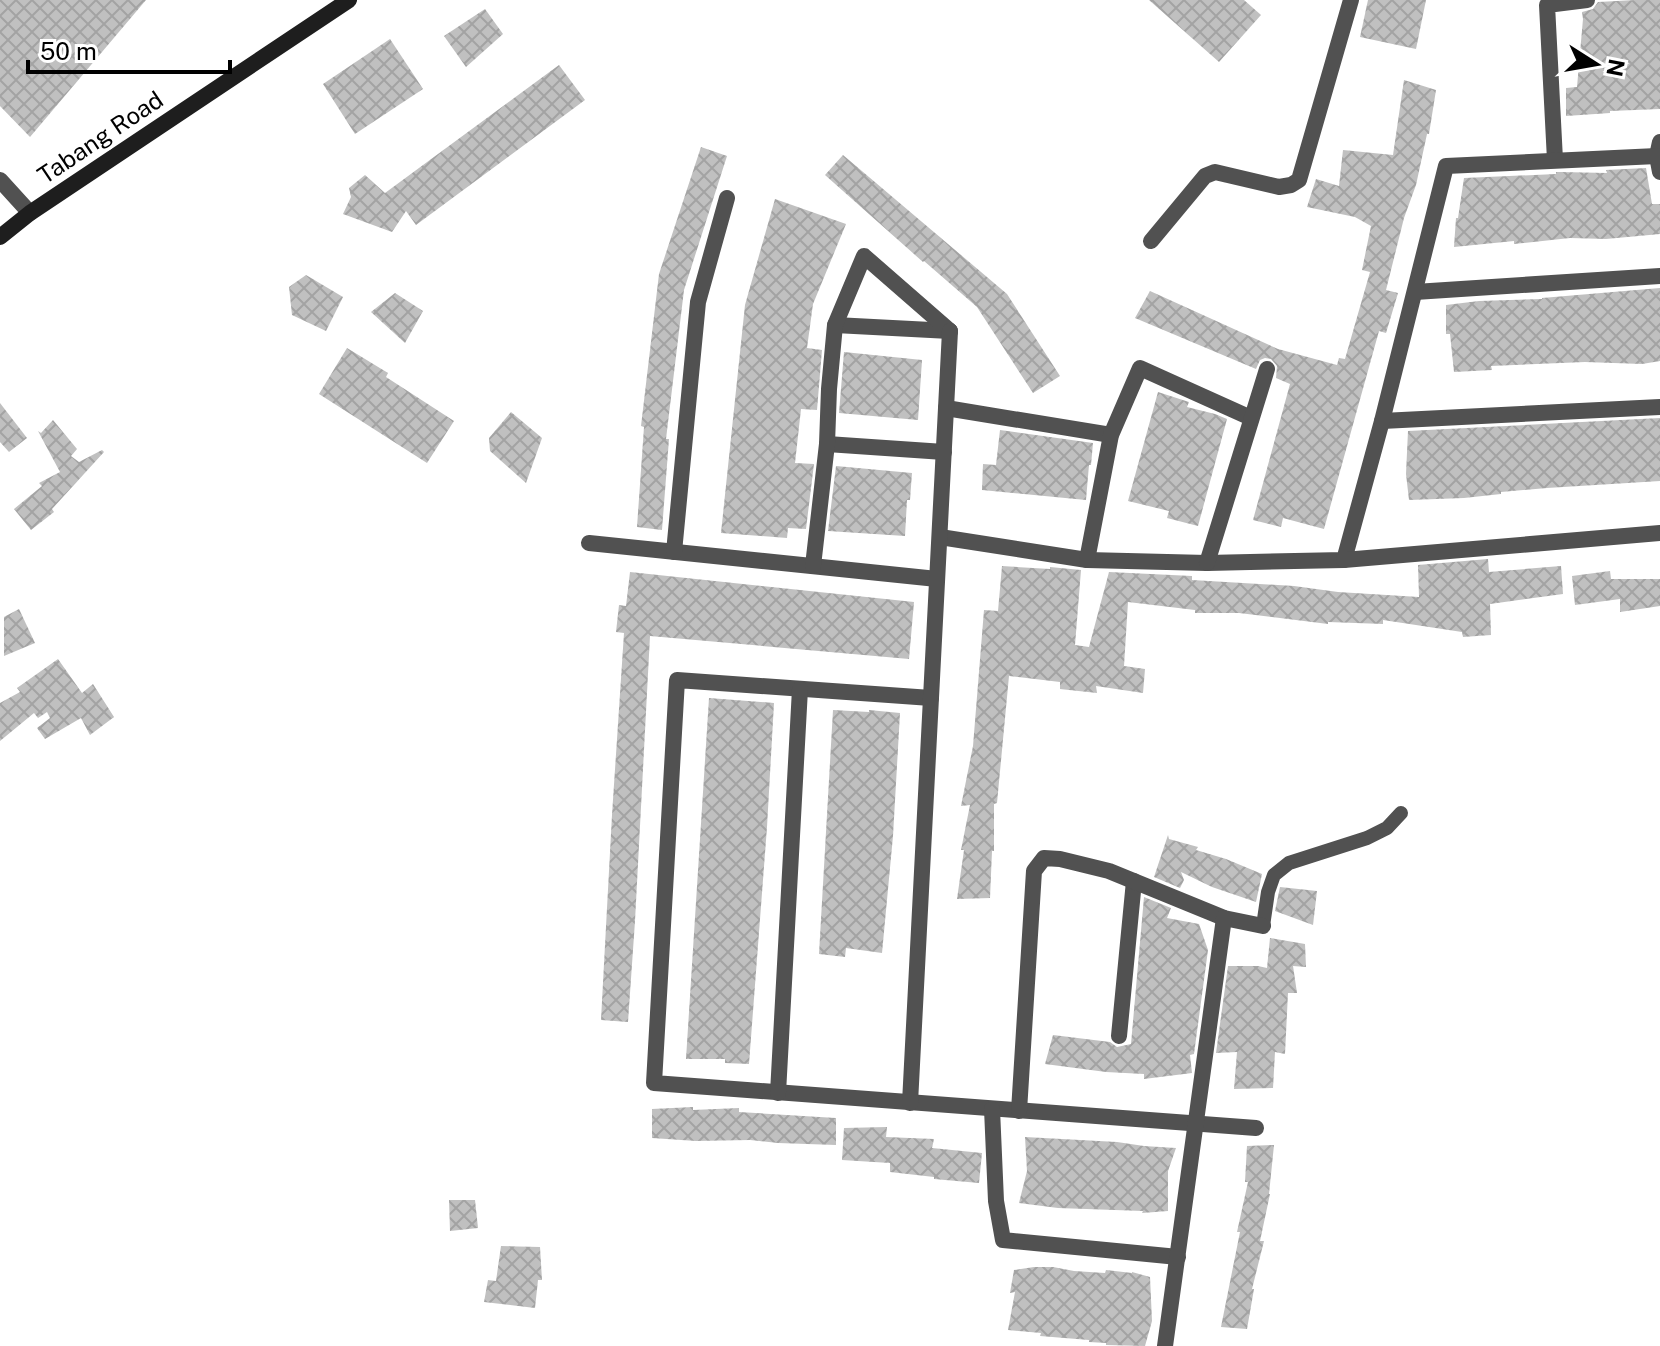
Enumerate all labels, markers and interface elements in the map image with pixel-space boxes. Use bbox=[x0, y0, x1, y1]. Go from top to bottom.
scale bar bbox=[28, 24, 230, 74]
north arrow bbox=[1556, 24, 1636, 104]
text: 50 m bbox=[40, 37, 97, 65]
text: N bbox=[1601, 57, 1630, 79]
street label: Tabang Road bbox=[32, 85, 168, 189]

